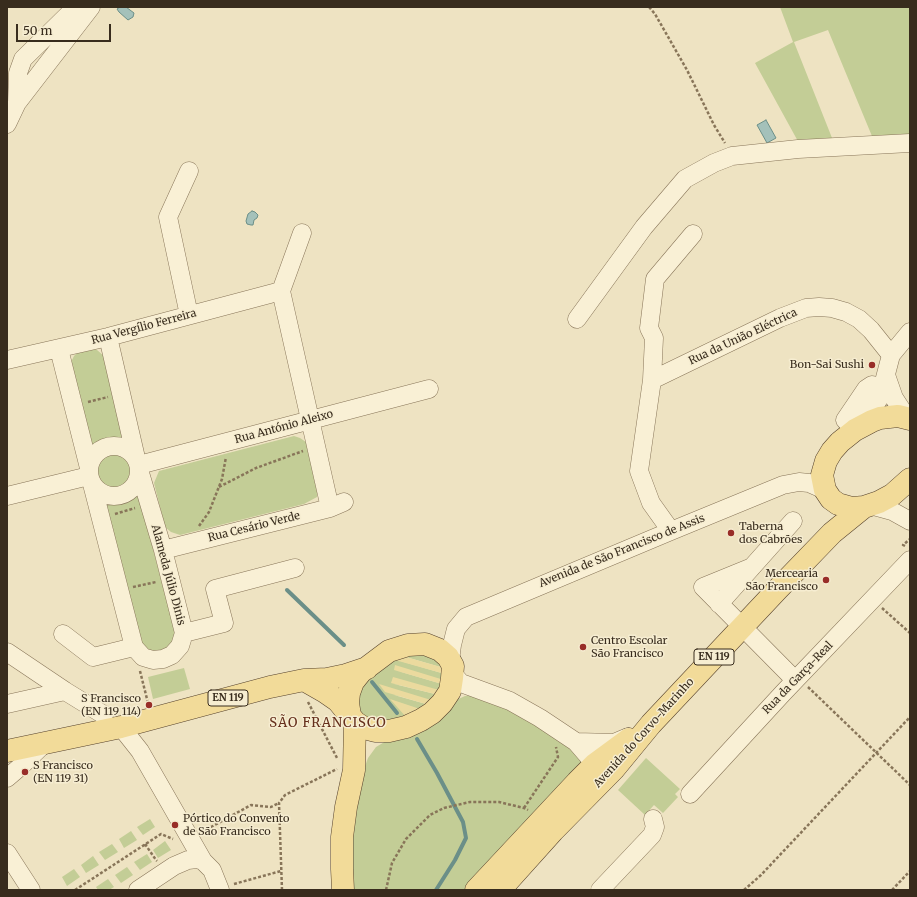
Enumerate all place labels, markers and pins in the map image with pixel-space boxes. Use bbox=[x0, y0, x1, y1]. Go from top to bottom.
place label: Bon-Sai Sushi bbox=[790, 358, 864, 372]
marker: Bon-Sai Sushi bbox=[867, 360, 877, 370]
place label: Taberna dos Cabrões bbox=[739, 520, 802, 546]
marker: Taberna dos Cabrões bbox=[726, 528, 736, 538]
place label: Mercearia São Francisco bbox=[745, 567, 818, 593]
marker: Mercearia São Francisco bbox=[821, 575, 831, 585]
place label: Centro Escolar São Francisco bbox=[591, 634, 668, 660]
marker: Centro Escolar São Francisco bbox=[578, 642, 588, 652]
place label: S Francisco (EN 119 114) bbox=[81, 692, 141, 718]
marker: S Francisco (EN 119 114) bbox=[144, 700, 154, 710]
place label: S Francisco (EN 119 31) bbox=[33, 759, 93, 785]
marker: S Francisco (EN 119 31) bbox=[20, 767, 30, 777]
place label: Pórtico do Convento de São Francisco bbox=[183, 812, 289, 838]
marker: Pórtico do Convento de São Francisco bbox=[170, 820, 180, 830]

